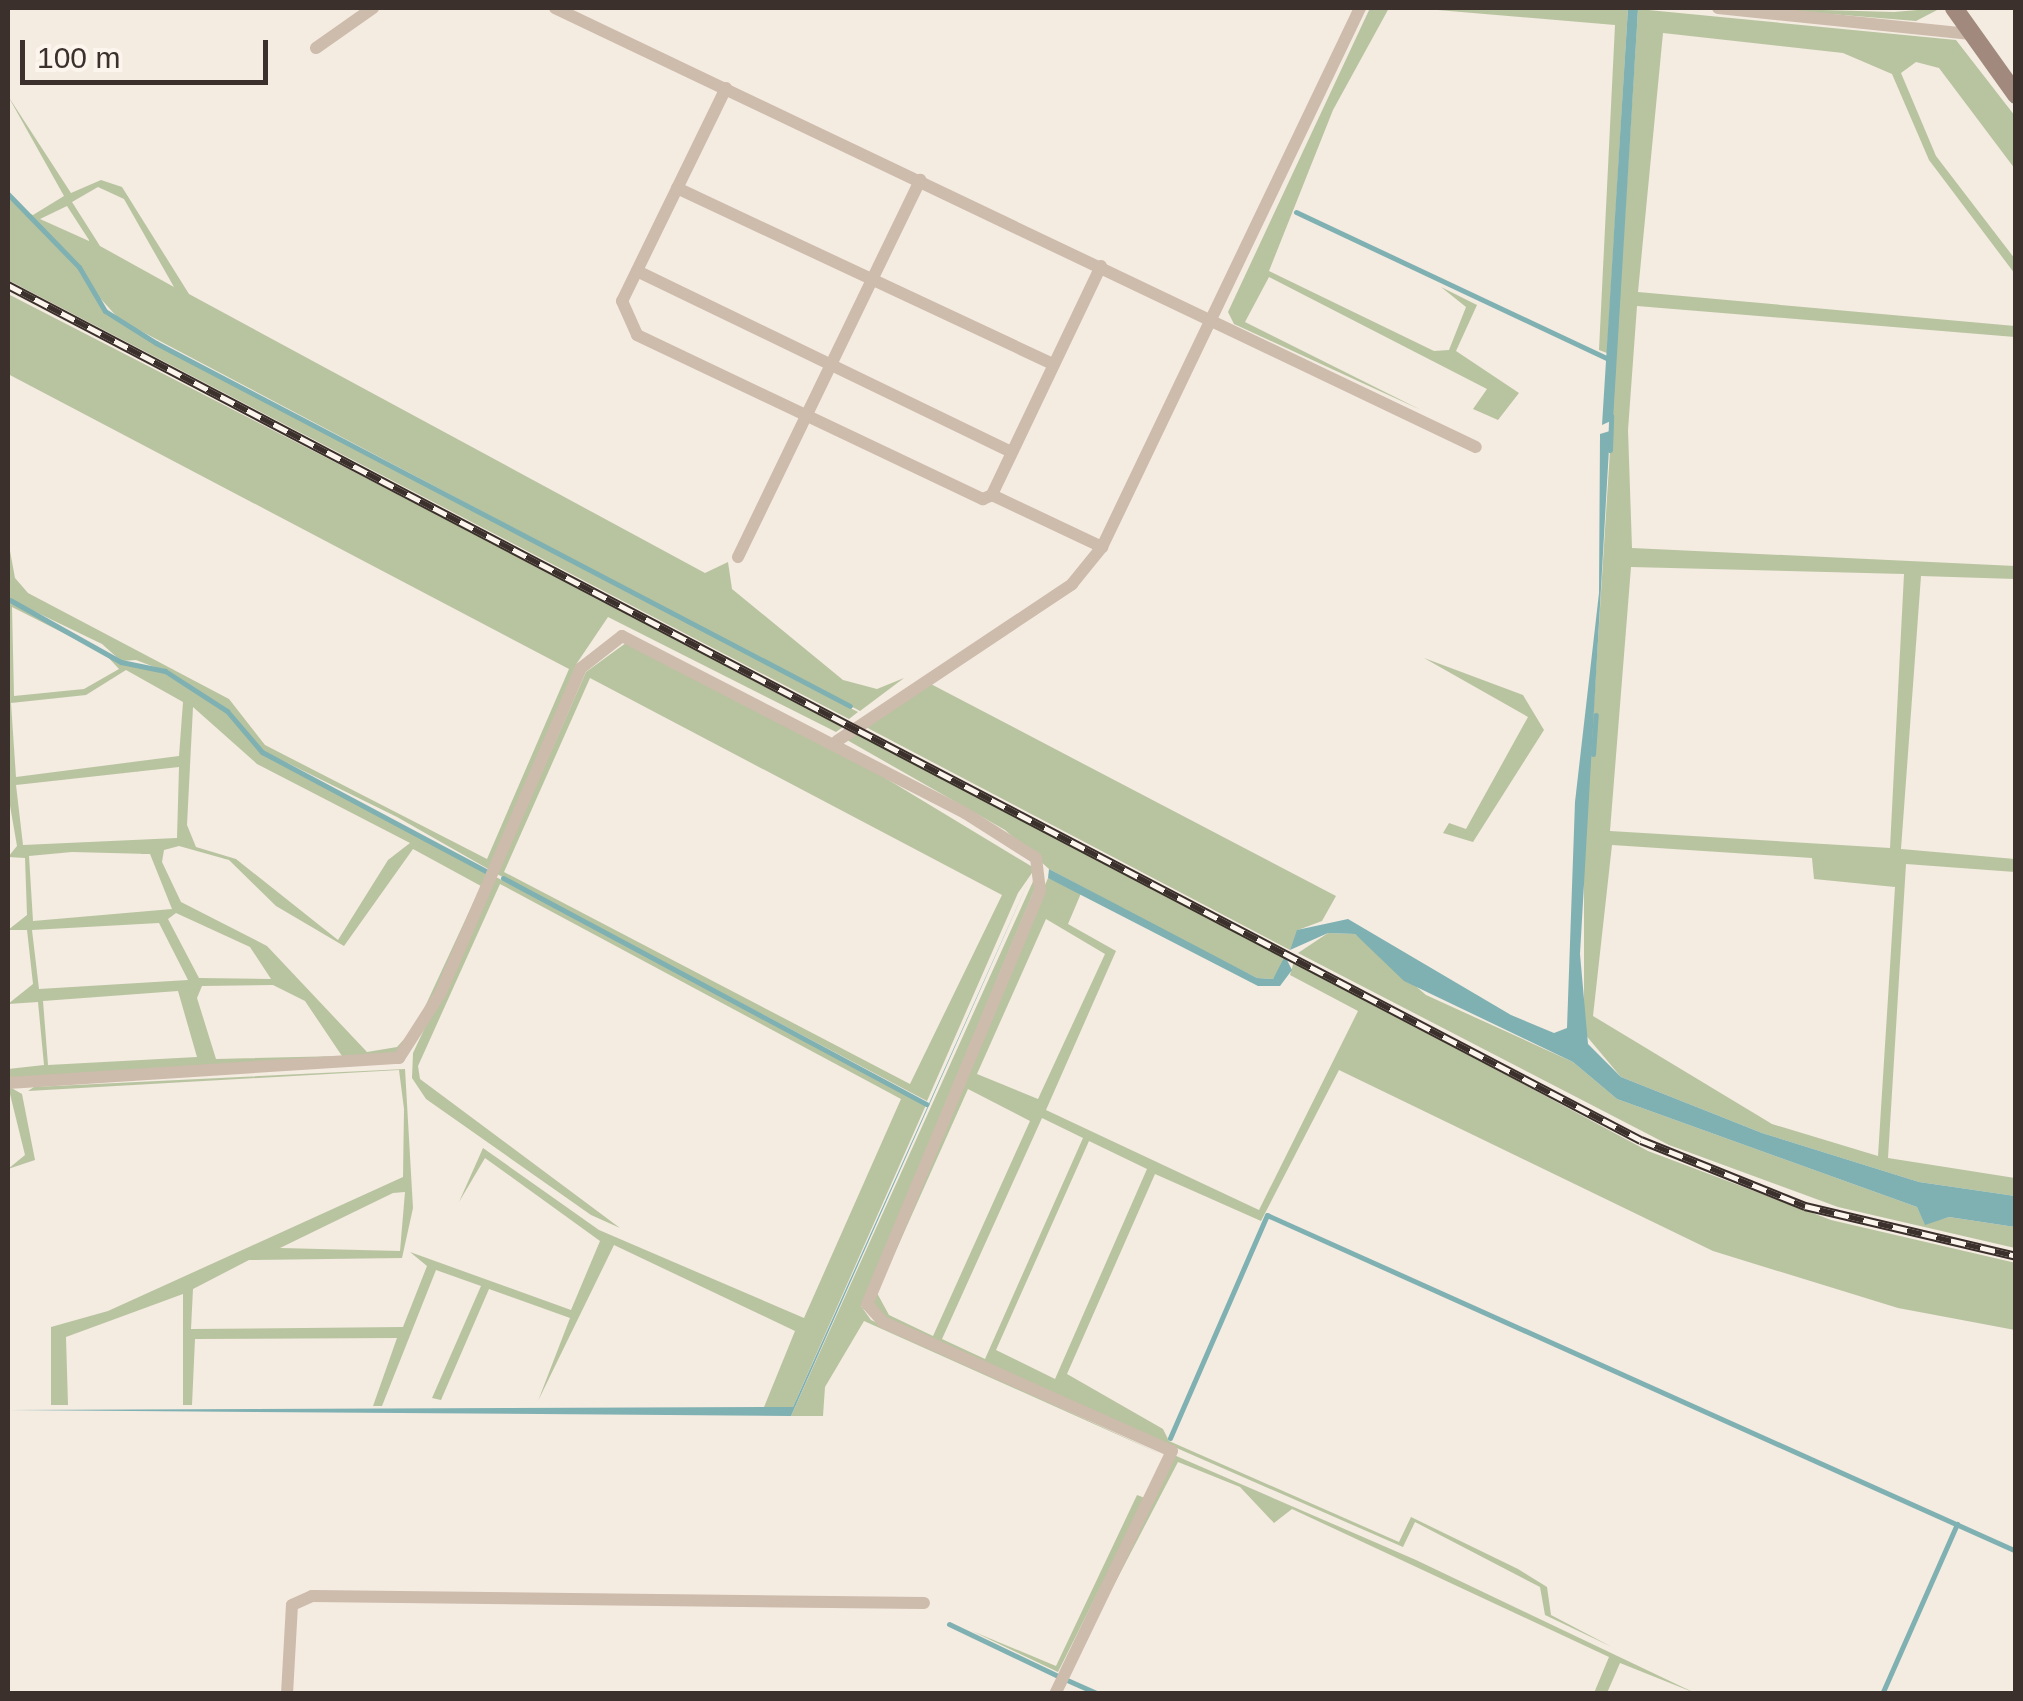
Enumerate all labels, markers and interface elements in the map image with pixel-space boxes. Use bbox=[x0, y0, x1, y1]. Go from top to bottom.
scale bar bbox=[25, 20, 272, 82]
text: 100 m bbox=[37, 41, 120, 74]

